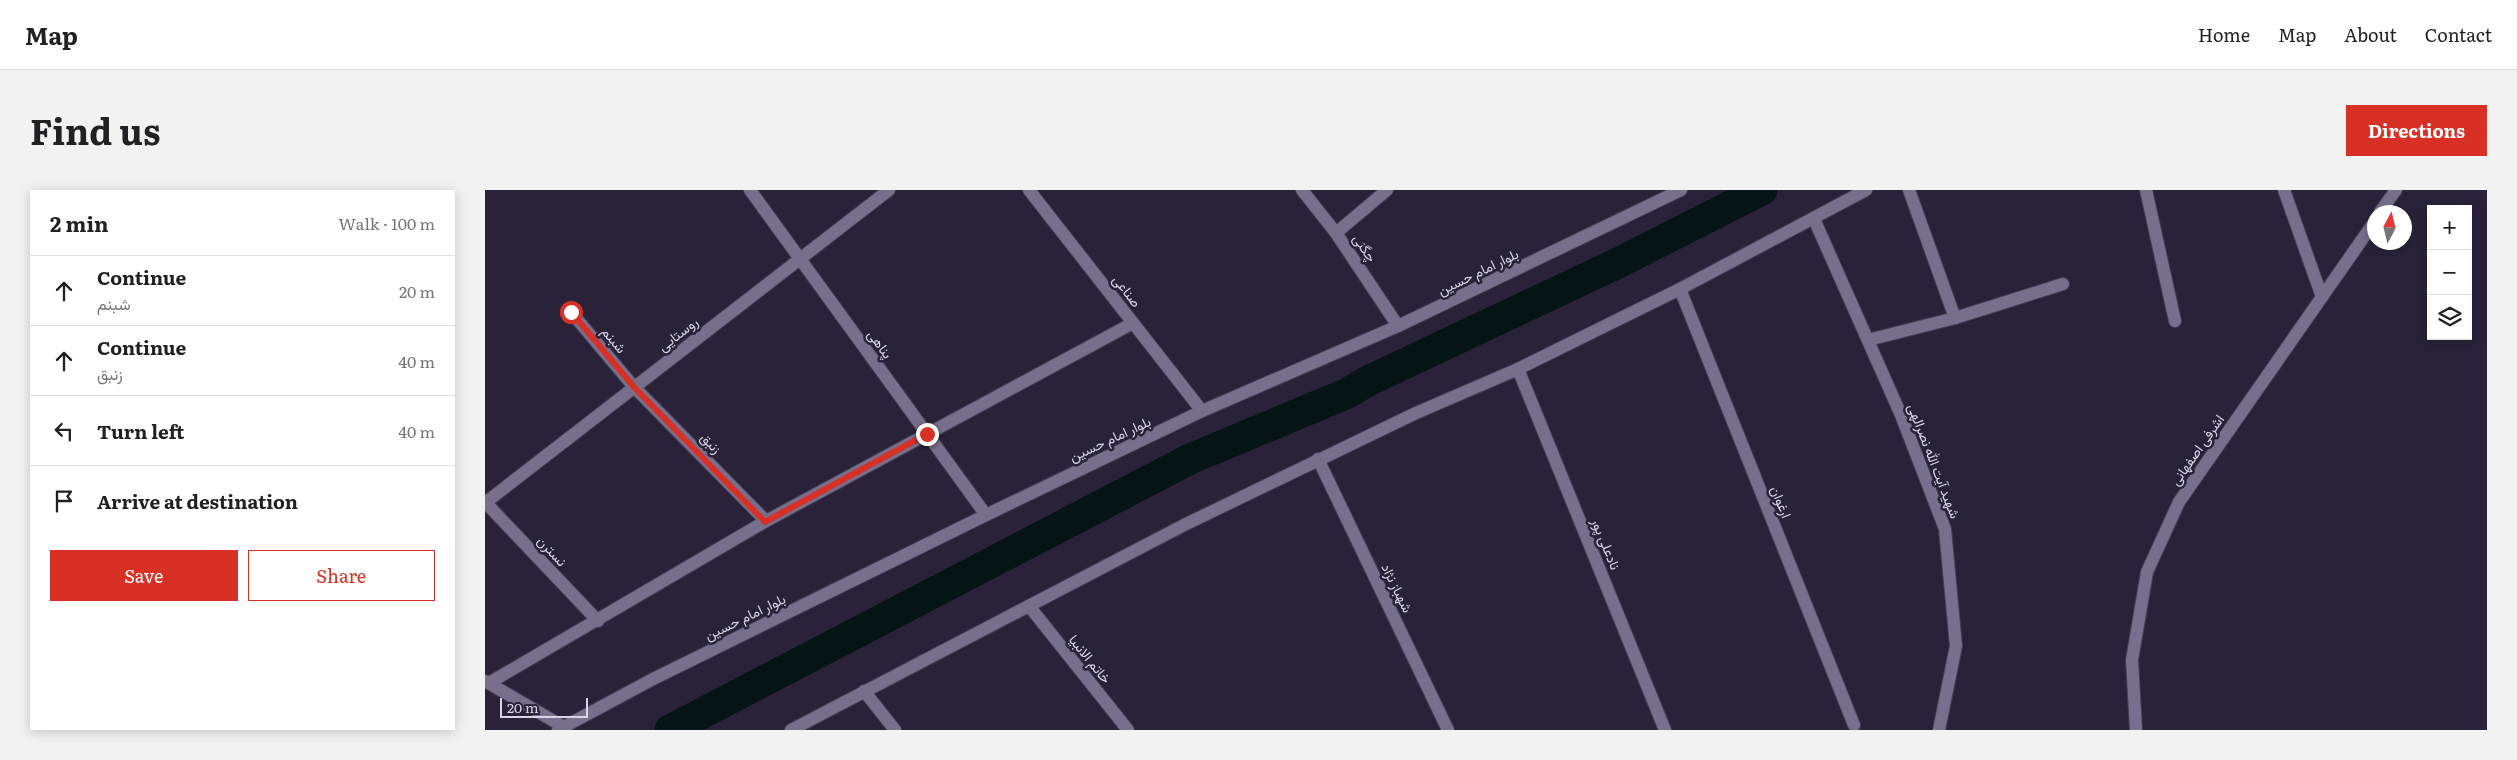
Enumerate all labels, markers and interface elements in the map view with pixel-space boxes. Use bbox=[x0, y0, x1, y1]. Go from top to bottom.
text: Map bbox=[25, 17, 78, 52]
text: Home bbox=[2198, 21, 2250, 48]
text: Map bbox=[2278, 21, 2316, 48]
text: About bbox=[2344, 21, 2397, 48]
text: Contact bbox=[2425, 21, 2492, 48]
text: Find us bbox=[30, 104, 160, 156]
button: Directions bbox=[2346, 105, 2487, 156]
north arrow bbox=[2367, 205, 2412, 250]
map controls bbox=[2427, 205, 2472, 340]
button: + bbox=[2427, 205, 2472, 250]
text: 2 min bbox=[50, 207, 109, 238]
text: Walk · 100 m bbox=[339, 211, 435, 235]
street label: چگنی bbox=[1348, 229, 1383, 266]
street label: بلوار امام حسین bbox=[1434, 243, 1521, 299]
button: − bbox=[2427, 250, 2472, 295]
text: Continue bbox=[97, 263, 186, 291]
street label: صناعی bbox=[1109, 270, 1147, 311]
icon: ahead bbox=[50, 277, 78, 305]
text: 20 m bbox=[399, 279, 435, 303]
text: شبنم bbox=[97, 291, 131, 315]
button: layers bbox=[2427, 295, 2472, 340]
route start bbox=[560, 301, 583, 324]
street label: روستایی bbox=[653, 311, 702, 355]
street label: شبنم bbox=[598, 322, 632, 357]
street label: پناهی bbox=[863, 325, 898, 363]
text: Continue bbox=[97, 333, 186, 361]
icon: ahead bbox=[50, 347, 78, 375]
text: 40 m bbox=[398, 349, 435, 373]
text: زنبق bbox=[97, 361, 123, 385]
street label: شهید آیت الله نصرالهی bbox=[1904, 400, 1966, 521]
street label: بلوار امام حسین bbox=[1065, 410, 1154, 466]
street label: اشرفی اصفهانی bbox=[2164, 410, 2228, 489]
icon: left bbox=[50, 417, 78, 445]
text: Turn left bbox=[97, 417, 184, 445]
text: 40 m bbox=[398, 419, 435, 443]
route end bbox=[916, 423, 939, 446]
street label: زنبق bbox=[697, 427, 727, 458]
street label: ارغوان bbox=[1766, 482, 1797, 521]
icon: arrive bbox=[50, 487, 78, 515]
text: Arrive at destination bbox=[97, 487, 298, 515]
street label: نادعلی پور bbox=[1586, 514, 1626, 573]
street label: نسترن bbox=[533, 531, 572, 570]
button: Save bbox=[50, 550, 238, 601]
button: Share bbox=[248, 550, 435, 601]
street label: شهباز نژاد bbox=[1377, 559, 1418, 616]
street label: بلوار امام حسین bbox=[701, 588, 788, 644]
street label: خاتم الانبیا bbox=[1065, 630, 1117, 687]
scale bar bbox=[500, 695, 587, 718]
text: 20 m bbox=[507, 697, 539, 717]

